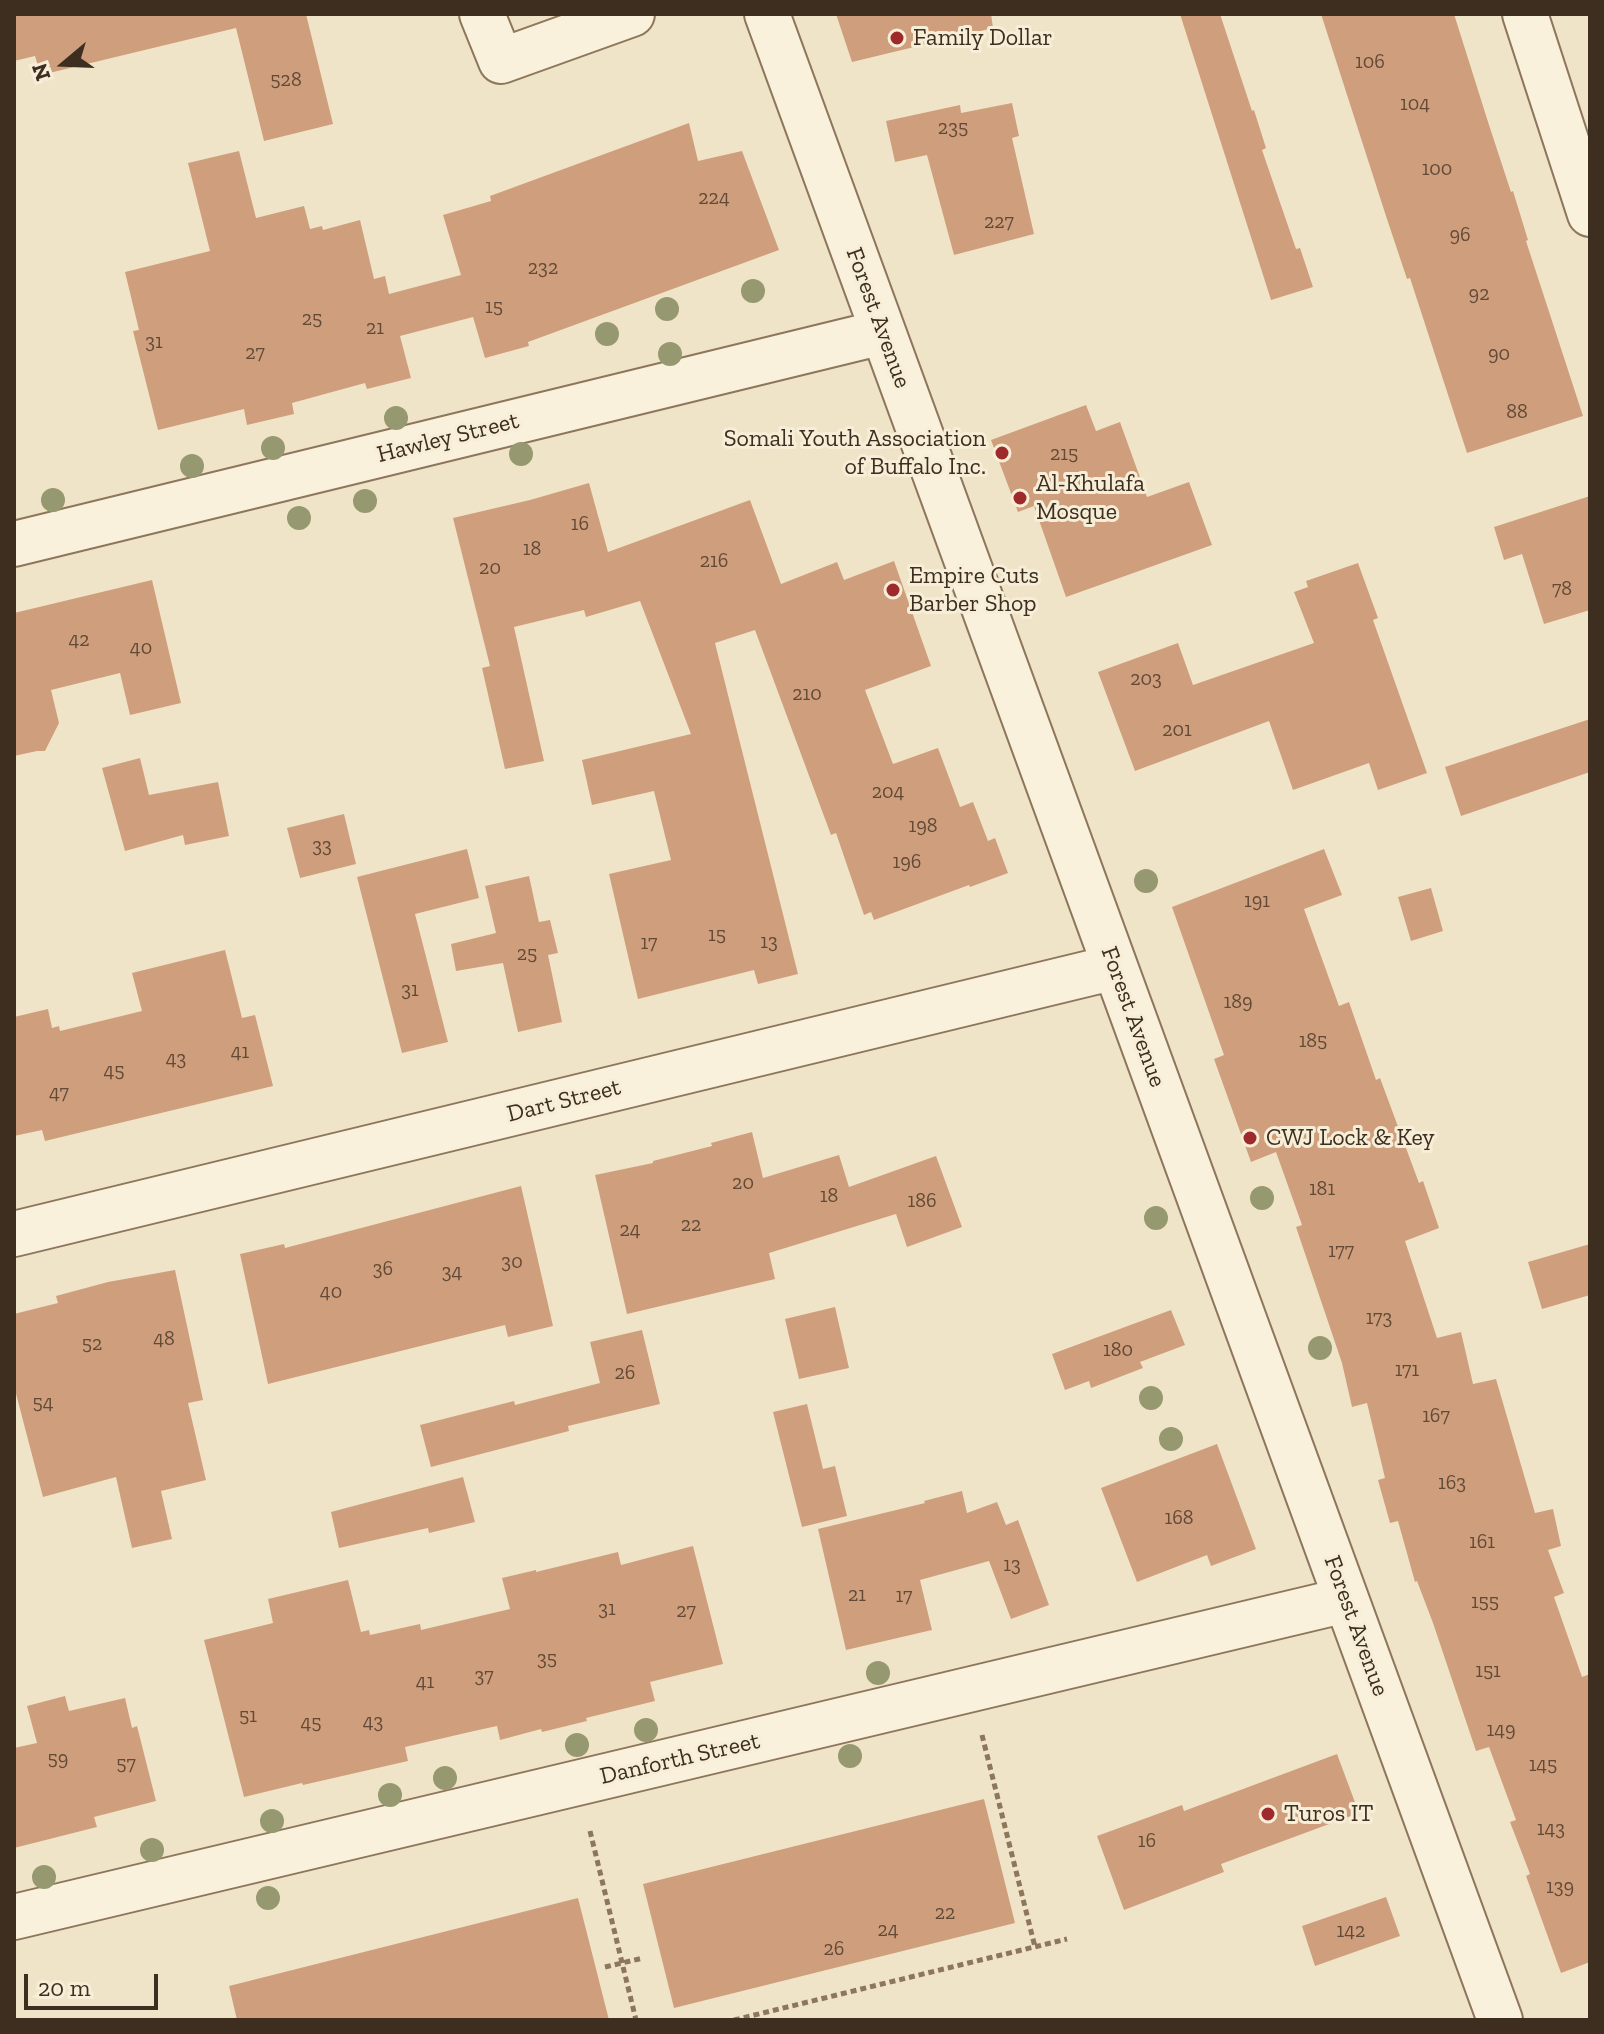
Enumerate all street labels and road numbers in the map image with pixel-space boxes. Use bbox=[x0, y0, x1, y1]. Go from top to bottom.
street label: Forest Avenue bbox=[839, 244, 917, 392]
street label: Hawley Street bbox=[374, 406, 522, 470]
street label: Forest Avenue bbox=[1094, 943, 1172, 1091]
street label: Dart Street bbox=[504, 1073, 624, 1129]
street label: Forest Avenue bbox=[1317, 1552, 1395, 1700]
street label: Danforth Street bbox=[597, 1727, 763, 1791]

